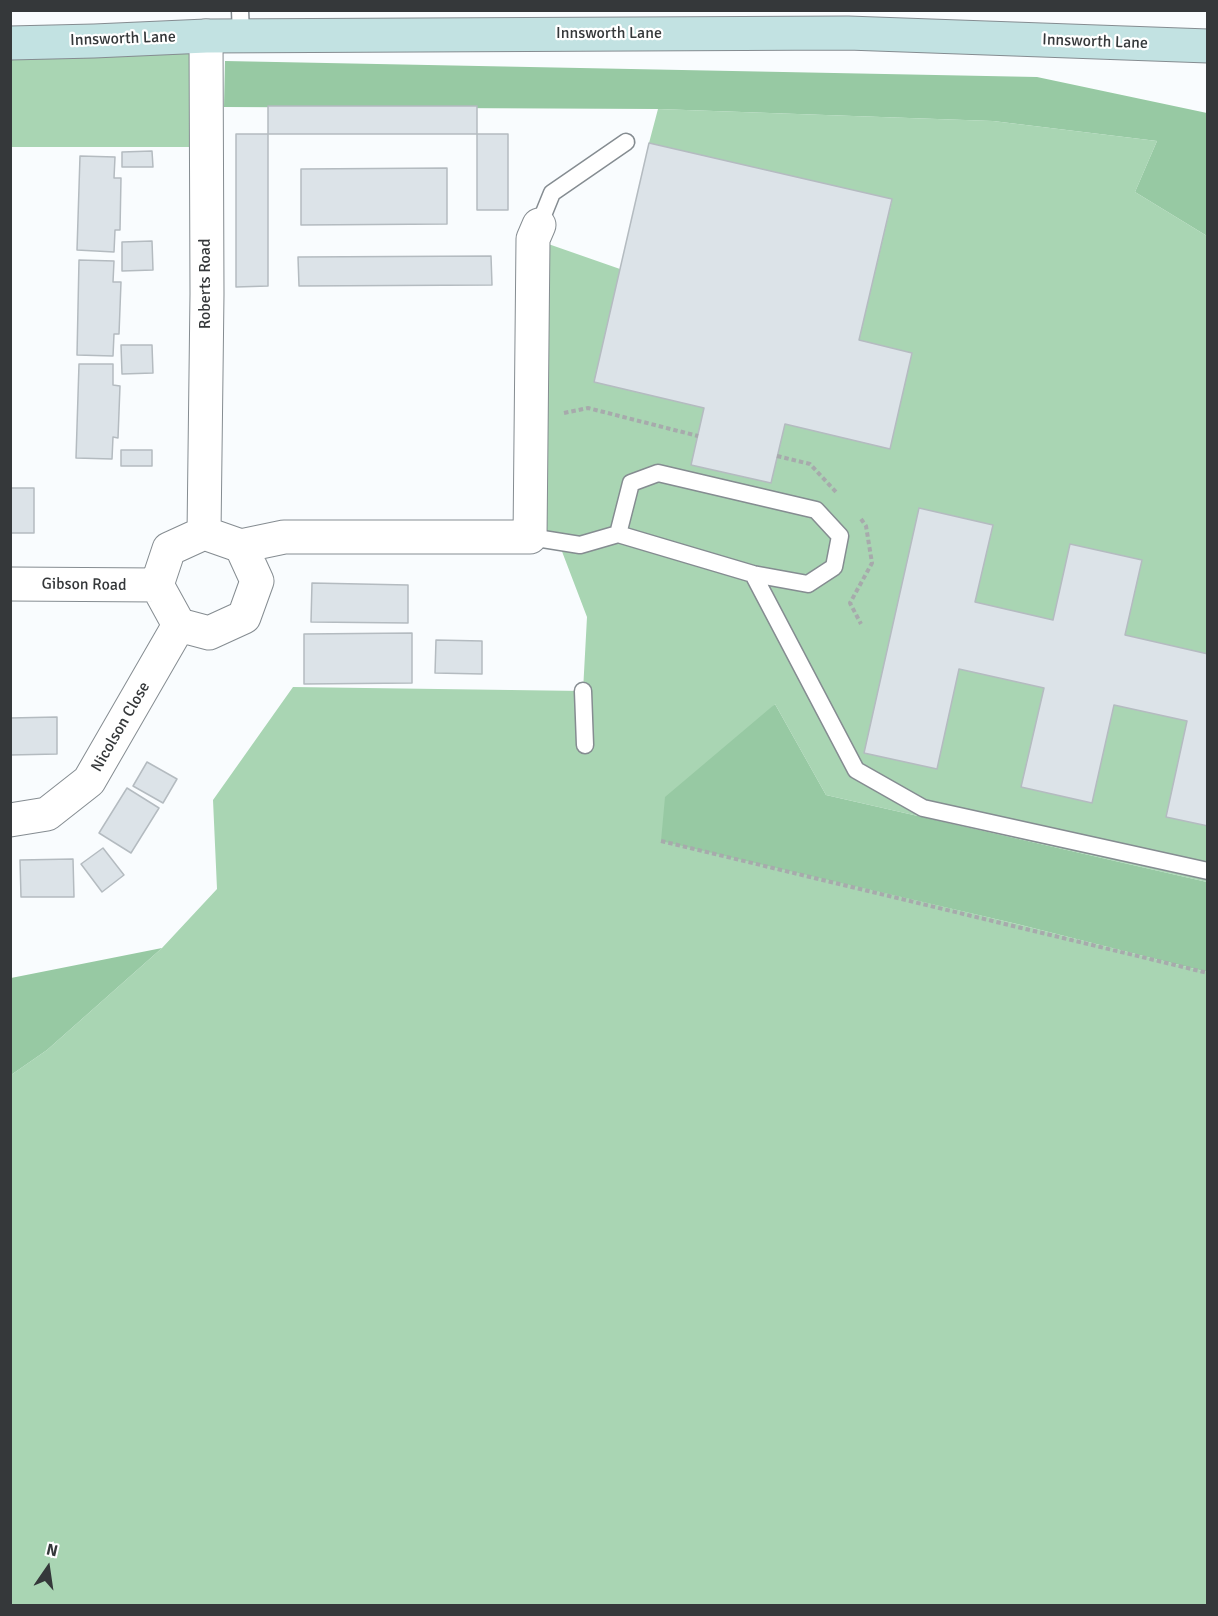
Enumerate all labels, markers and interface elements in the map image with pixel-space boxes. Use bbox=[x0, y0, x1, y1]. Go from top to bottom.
street label: Innsworth Lane bbox=[556, 24, 662, 44]
street label: Innsworth Lane bbox=[70, 28, 176, 50]
street label: Innsworth Lane bbox=[1042, 31, 1148, 53]
street label: Roberts Road bbox=[196, 239, 216, 329]
street label: Gibson Road bbox=[41, 575, 127, 595]
street label: Nicolson Close bbox=[87, 679, 155, 775]
north arrow bbox=[18, 1538, 78, 1598]
text: N bbox=[44, 1539, 60, 1561]

